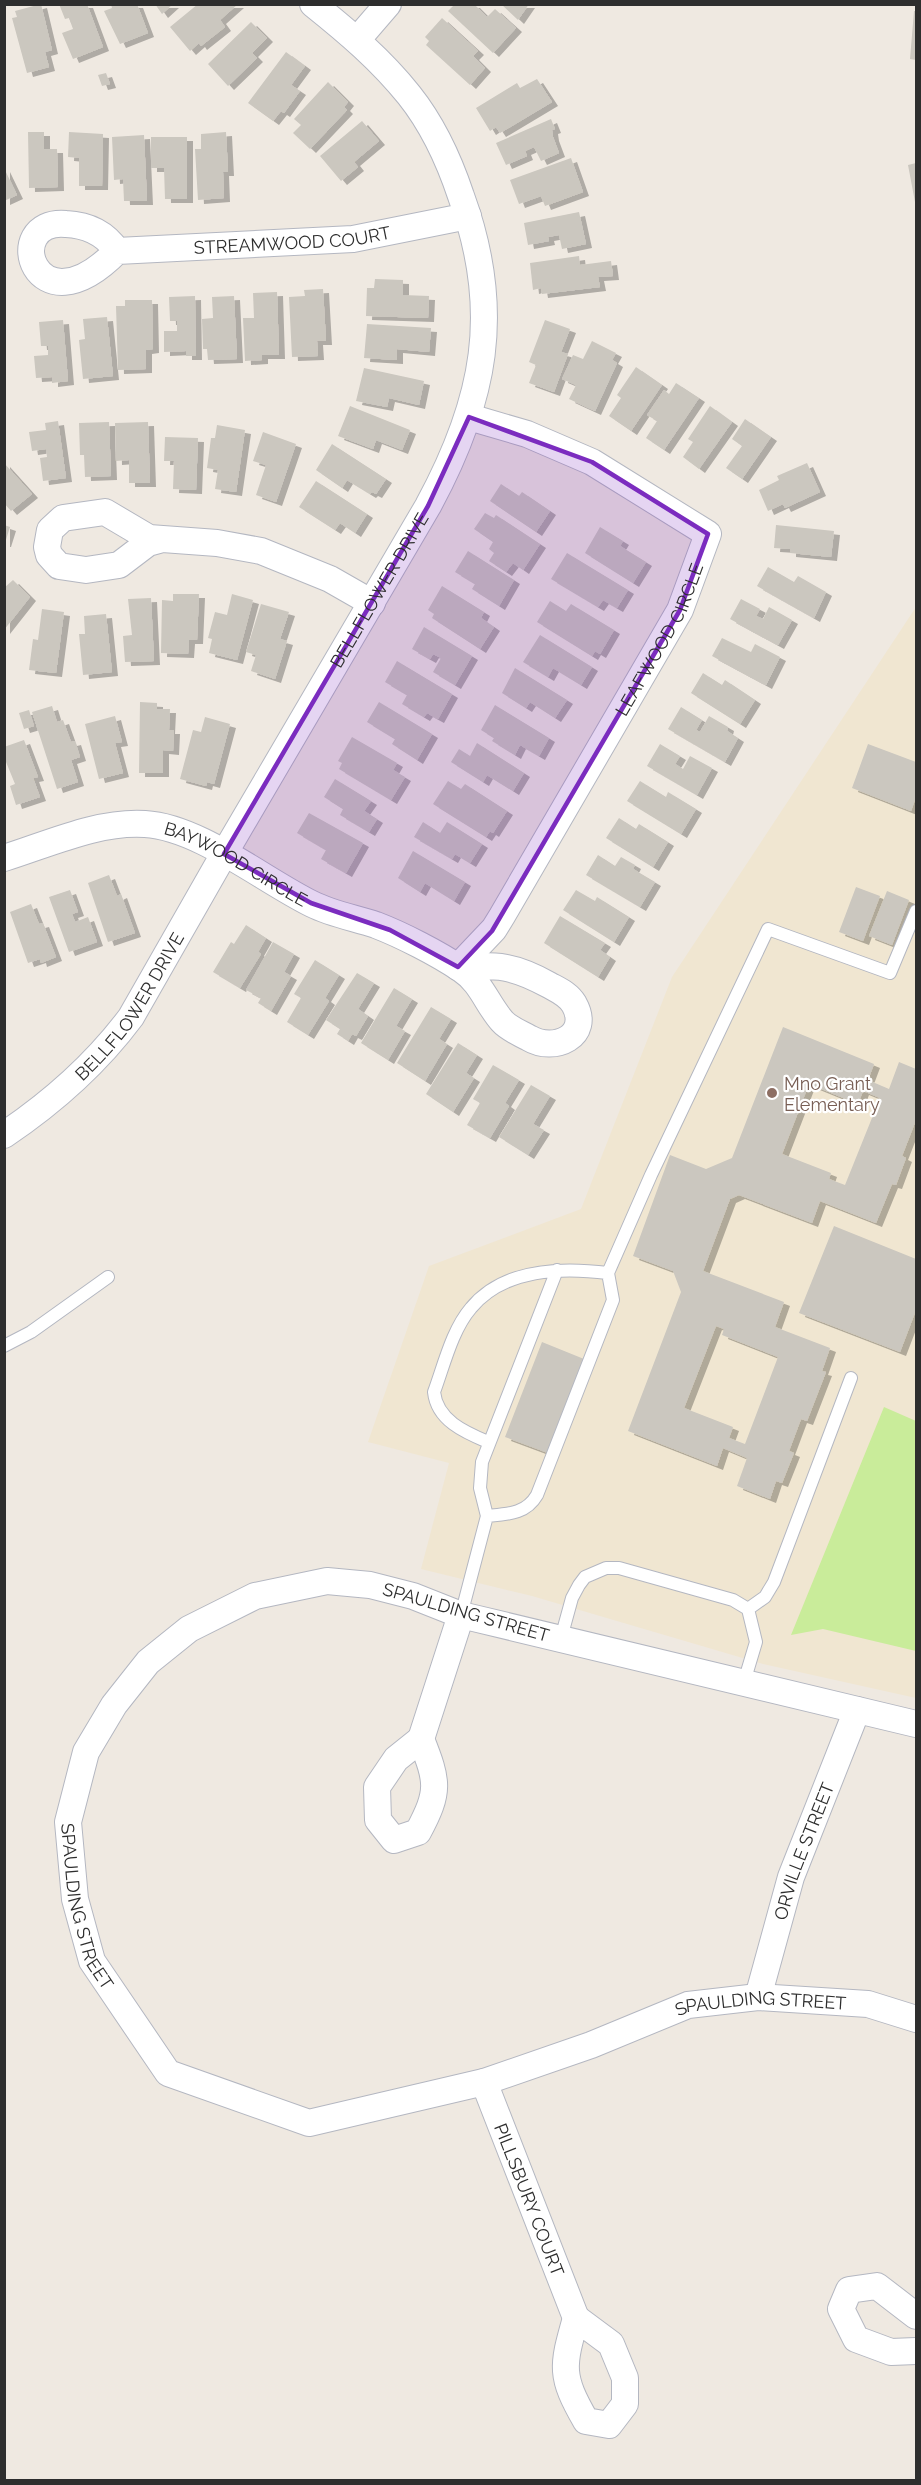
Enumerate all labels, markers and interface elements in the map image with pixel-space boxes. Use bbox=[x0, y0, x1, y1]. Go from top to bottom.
street label: STREAMWOOD COURT bbox=[193, 221, 392, 258]
street label: BELLFLOWER DRIVE bbox=[325, 509, 432, 671]
street label: LEAFWOOD CIRCLE bbox=[610, 560, 707, 719]
street label: BAYWOOD CIRCLE bbox=[162, 817, 311, 910]
street label: BELLFLOWER DRIVE bbox=[70, 928, 188, 1084]
place label: Mno Grant Elementary bbox=[784, 1073, 880, 1115]
marker: Mno Grant Elementary bbox=[765, 1086, 779, 1100]
street label: SPAULDING STREET bbox=[380, 1578, 552, 1646]
street label: ORVILLE STREET bbox=[769, 1779, 838, 1922]
street label: SPAULDING STREET bbox=[58, 1822, 118, 1993]
street label: SPAULDING STREET bbox=[672, 1986, 847, 2020]
street label: PILLSBURY COURT bbox=[491, 2120, 569, 2279]

